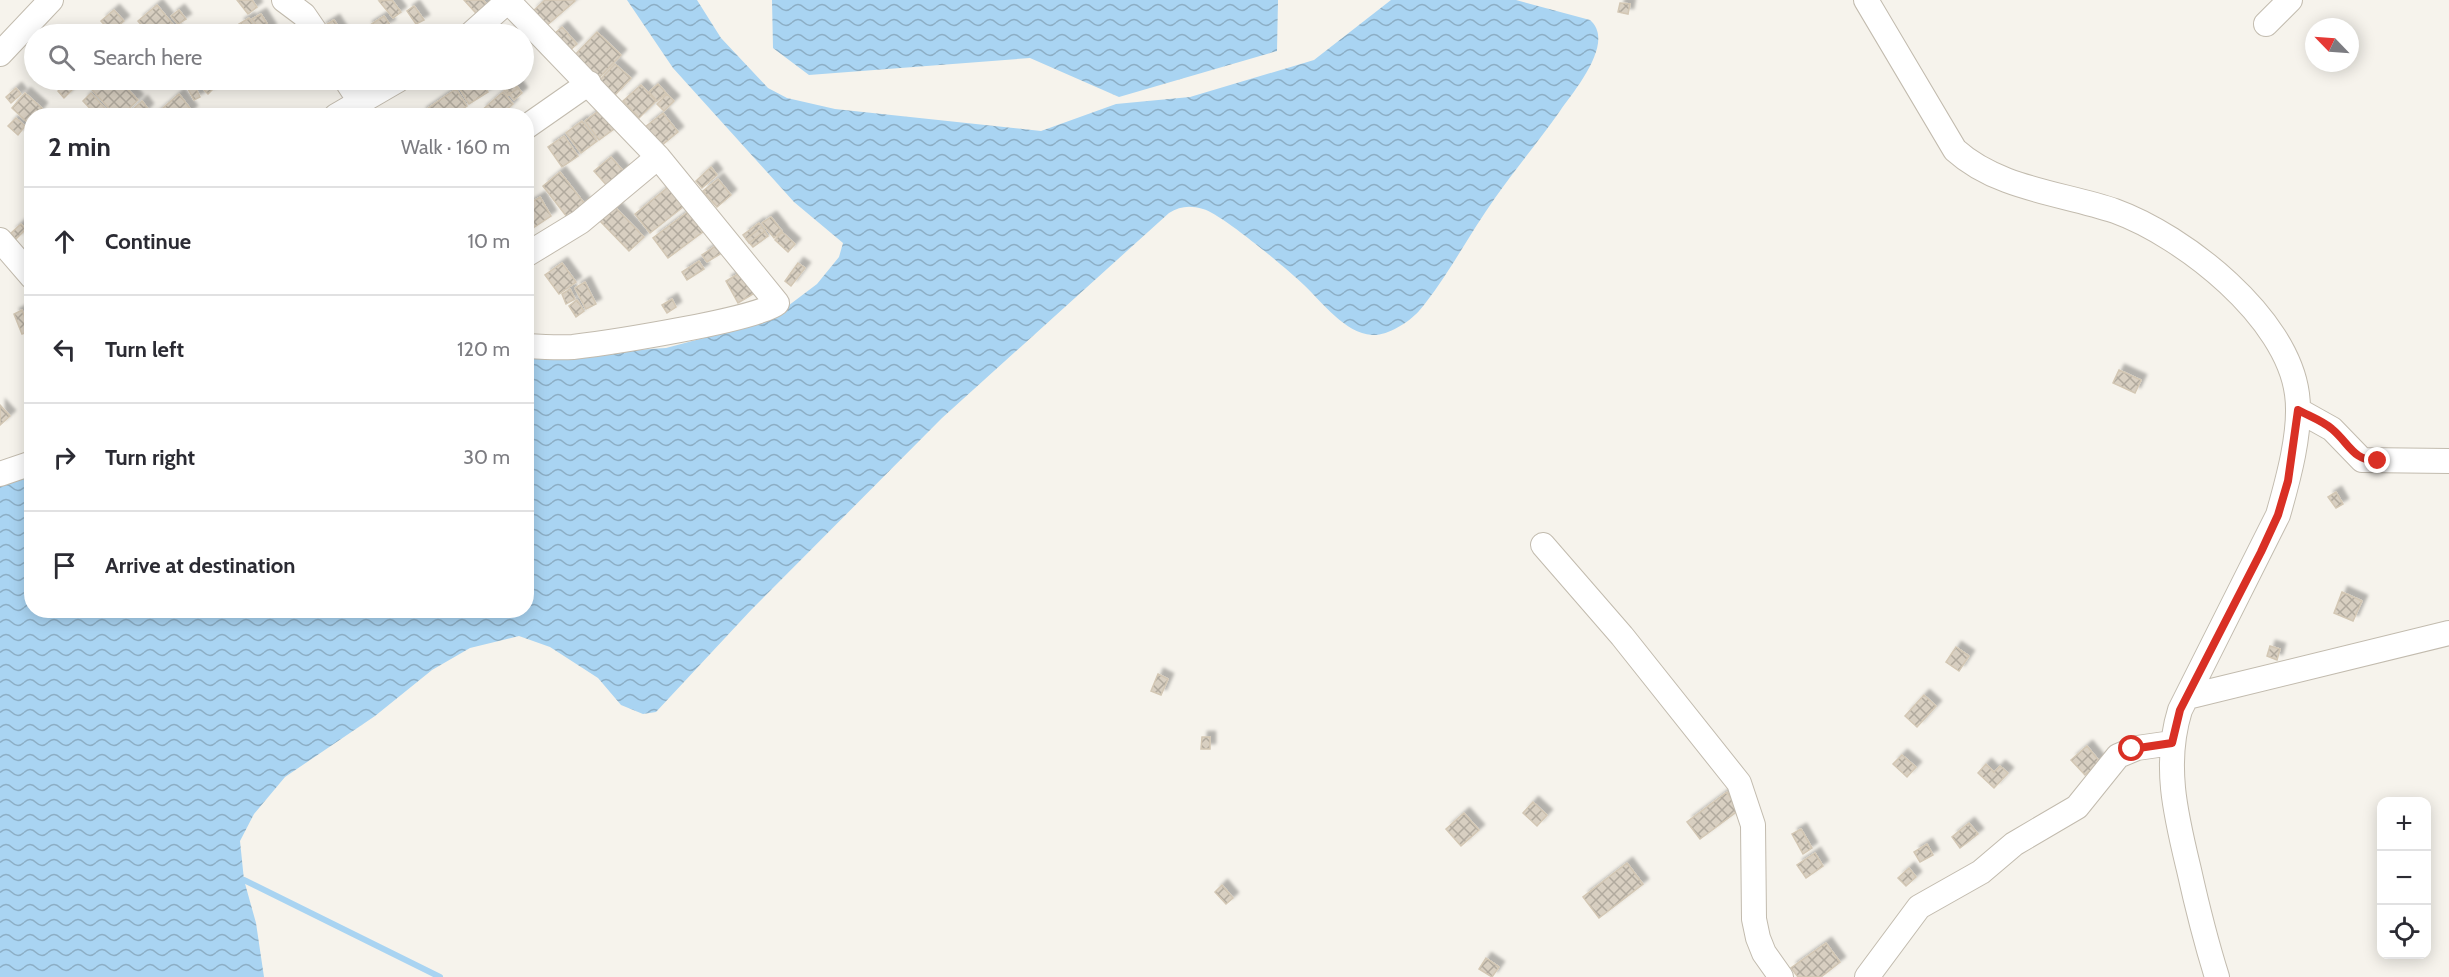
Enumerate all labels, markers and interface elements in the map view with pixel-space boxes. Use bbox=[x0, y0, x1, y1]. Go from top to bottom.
north arrow bbox=[2305, 18, 2359, 72]
search box bbox=[24, 24, 534, 90]
icon: search bbox=[45, 41, 78, 74]
text: Search here bbox=[93, 44, 202, 71]
text: 2 min bbox=[48, 131, 111, 163]
text: Walk · 160 m bbox=[401, 135, 510, 159]
icon: ahead bbox=[48, 225, 81, 258]
text: Continue bbox=[105, 228, 191, 255]
text: 10 m bbox=[467, 229, 510, 253]
icon: left bbox=[48, 333, 81, 366]
text: Turn left bbox=[105, 336, 184, 363]
text: 120 m bbox=[457, 337, 510, 361]
icon: right bbox=[48, 441, 81, 474]
text: Turn right bbox=[105, 444, 195, 471]
text: 30 m bbox=[463, 445, 510, 469]
route end bbox=[2364, 447, 2390, 473]
icon: arrive bbox=[48, 549, 81, 582]
text: Arrive at destination bbox=[105, 552, 295, 579]
route start bbox=[2118, 735, 2144, 761]
map controls bbox=[2377, 797, 2431, 959]
button: + bbox=[2377, 797, 2431, 851]
button: − bbox=[2377, 851, 2431, 905]
button: locate bbox=[2377, 905, 2431, 959]

